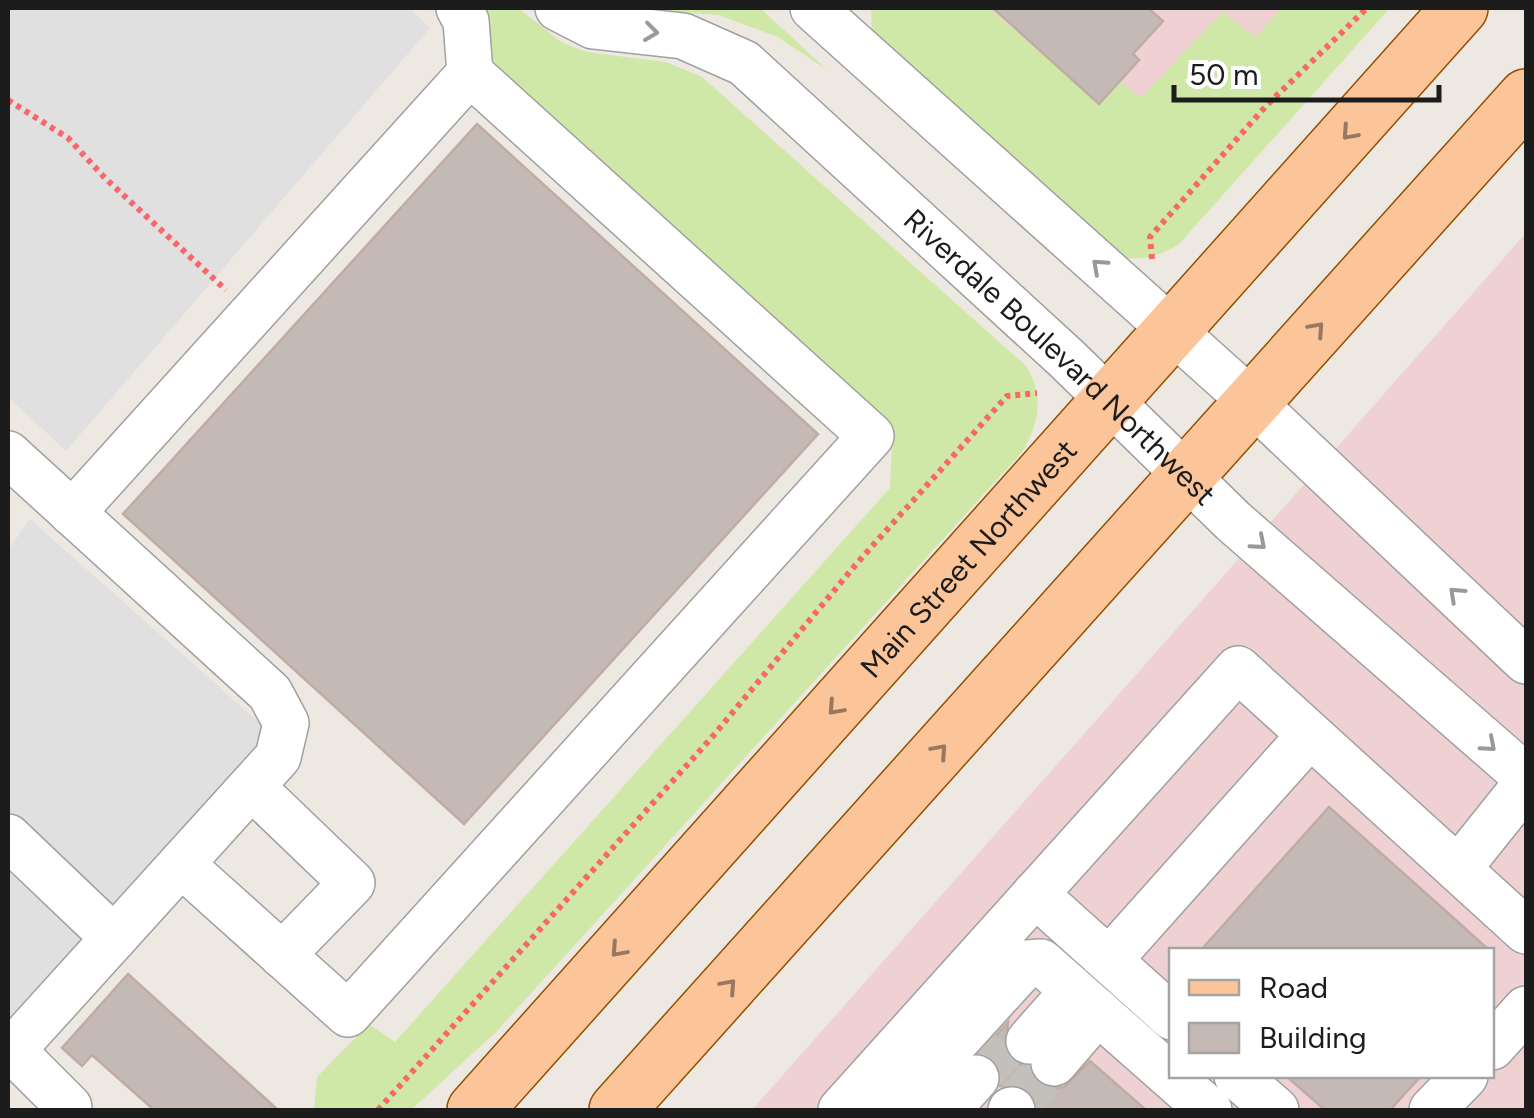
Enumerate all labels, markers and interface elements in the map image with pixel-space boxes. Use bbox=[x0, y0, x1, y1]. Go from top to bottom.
one-way arrow bbox=[643, 21, 659, 42]
scale bar bbox=[1174, 40, 1439, 102]
text: 50 m bbox=[1189, 56, 1258, 93]
one-way arrow bbox=[1342, 121, 1360, 140]
street label: Riverdale Boulevard Northwest bbox=[896, 201, 1224, 513]
one-way arrow bbox=[1092, 260, 1111, 278]
one-way arrow bbox=[1305, 322, 1323, 341]
street label: Main Street Northwest bbox=[852, 432, 1084, 685]
one-way arrow bbox=[1247, 532, 1265, 550]
one-way arrow bbox=[1449, 588, 1467, 606]
one-way arrow bbox=[829, 696, 847, 715]
one-way arrow bbox=[1477, 733, 1495, 751]
one-way arrow bbox=[929, 744, 947, 763]
one-way arrow bbox=[612, 938, 630, 957]
legend bbox=[1169, 948, 1494, 1078]
text: Road bbox=[1259, 969, 1328, 1006]
one-way arrow bbox=[717, 979, 735, 998]
text: Building bbox=[1259, 1019, 1367, 1056]

